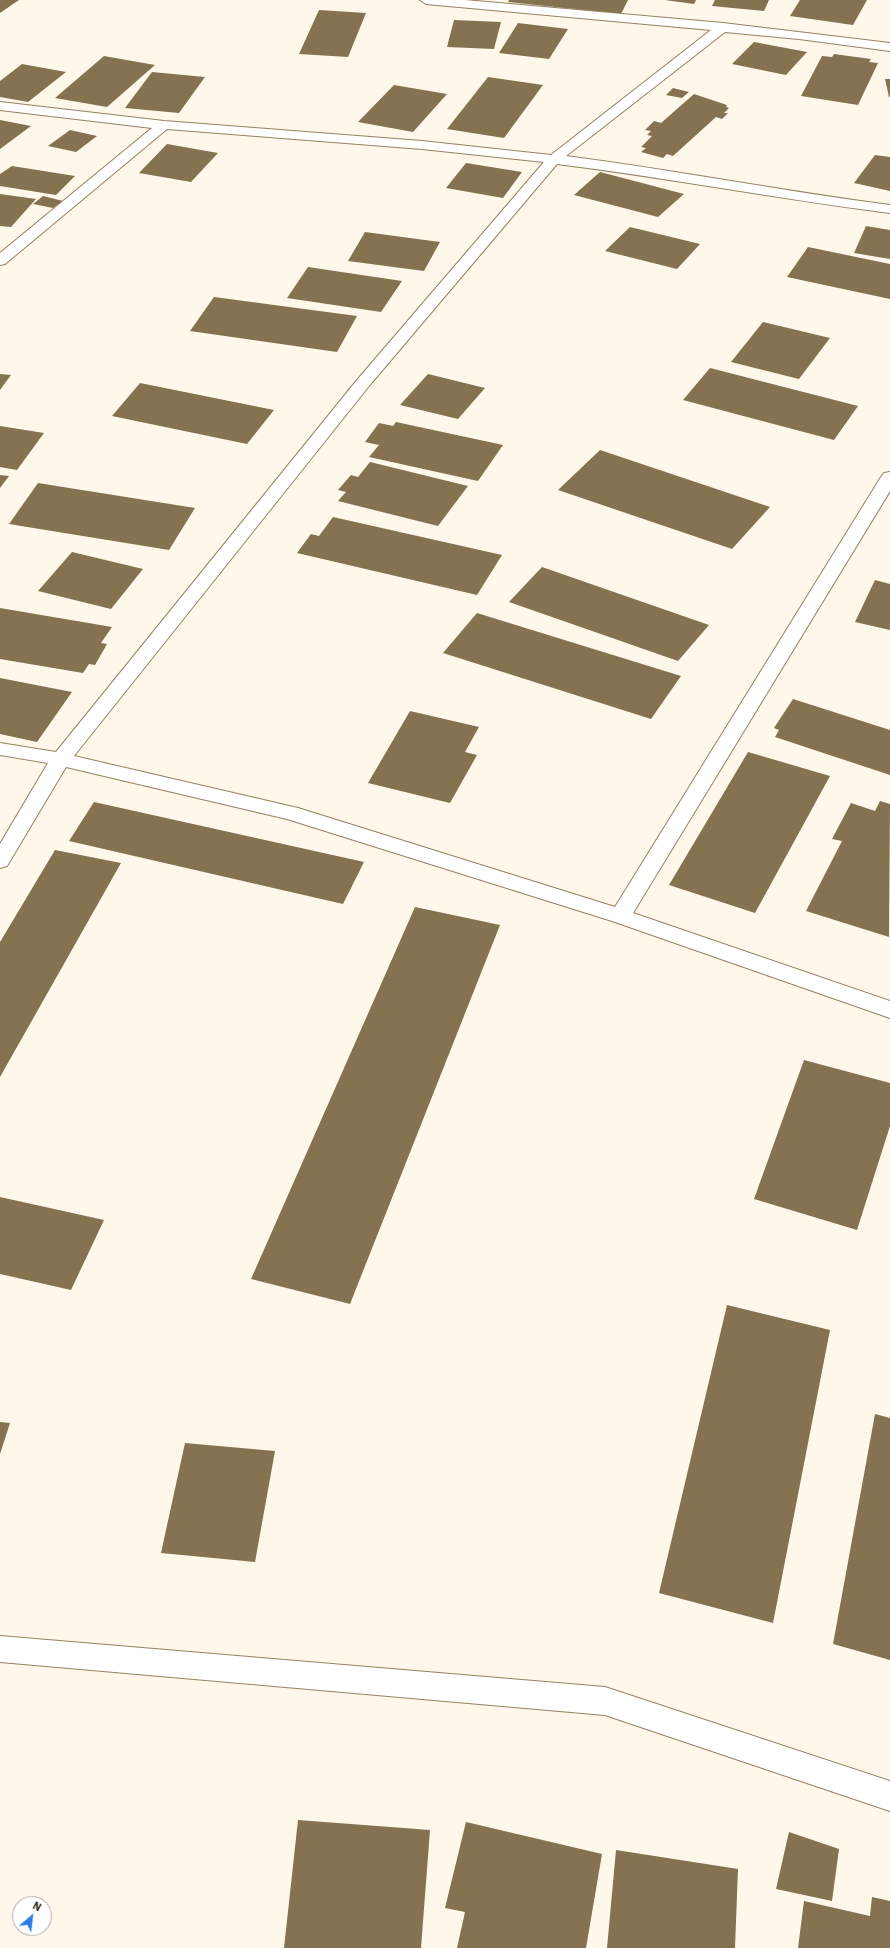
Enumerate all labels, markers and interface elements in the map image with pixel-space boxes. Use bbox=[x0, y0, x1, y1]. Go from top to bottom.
north arrow bbox=[12, 1896, 52, 1936]
text: N bbox=[30, 1898, 44, 1914]

